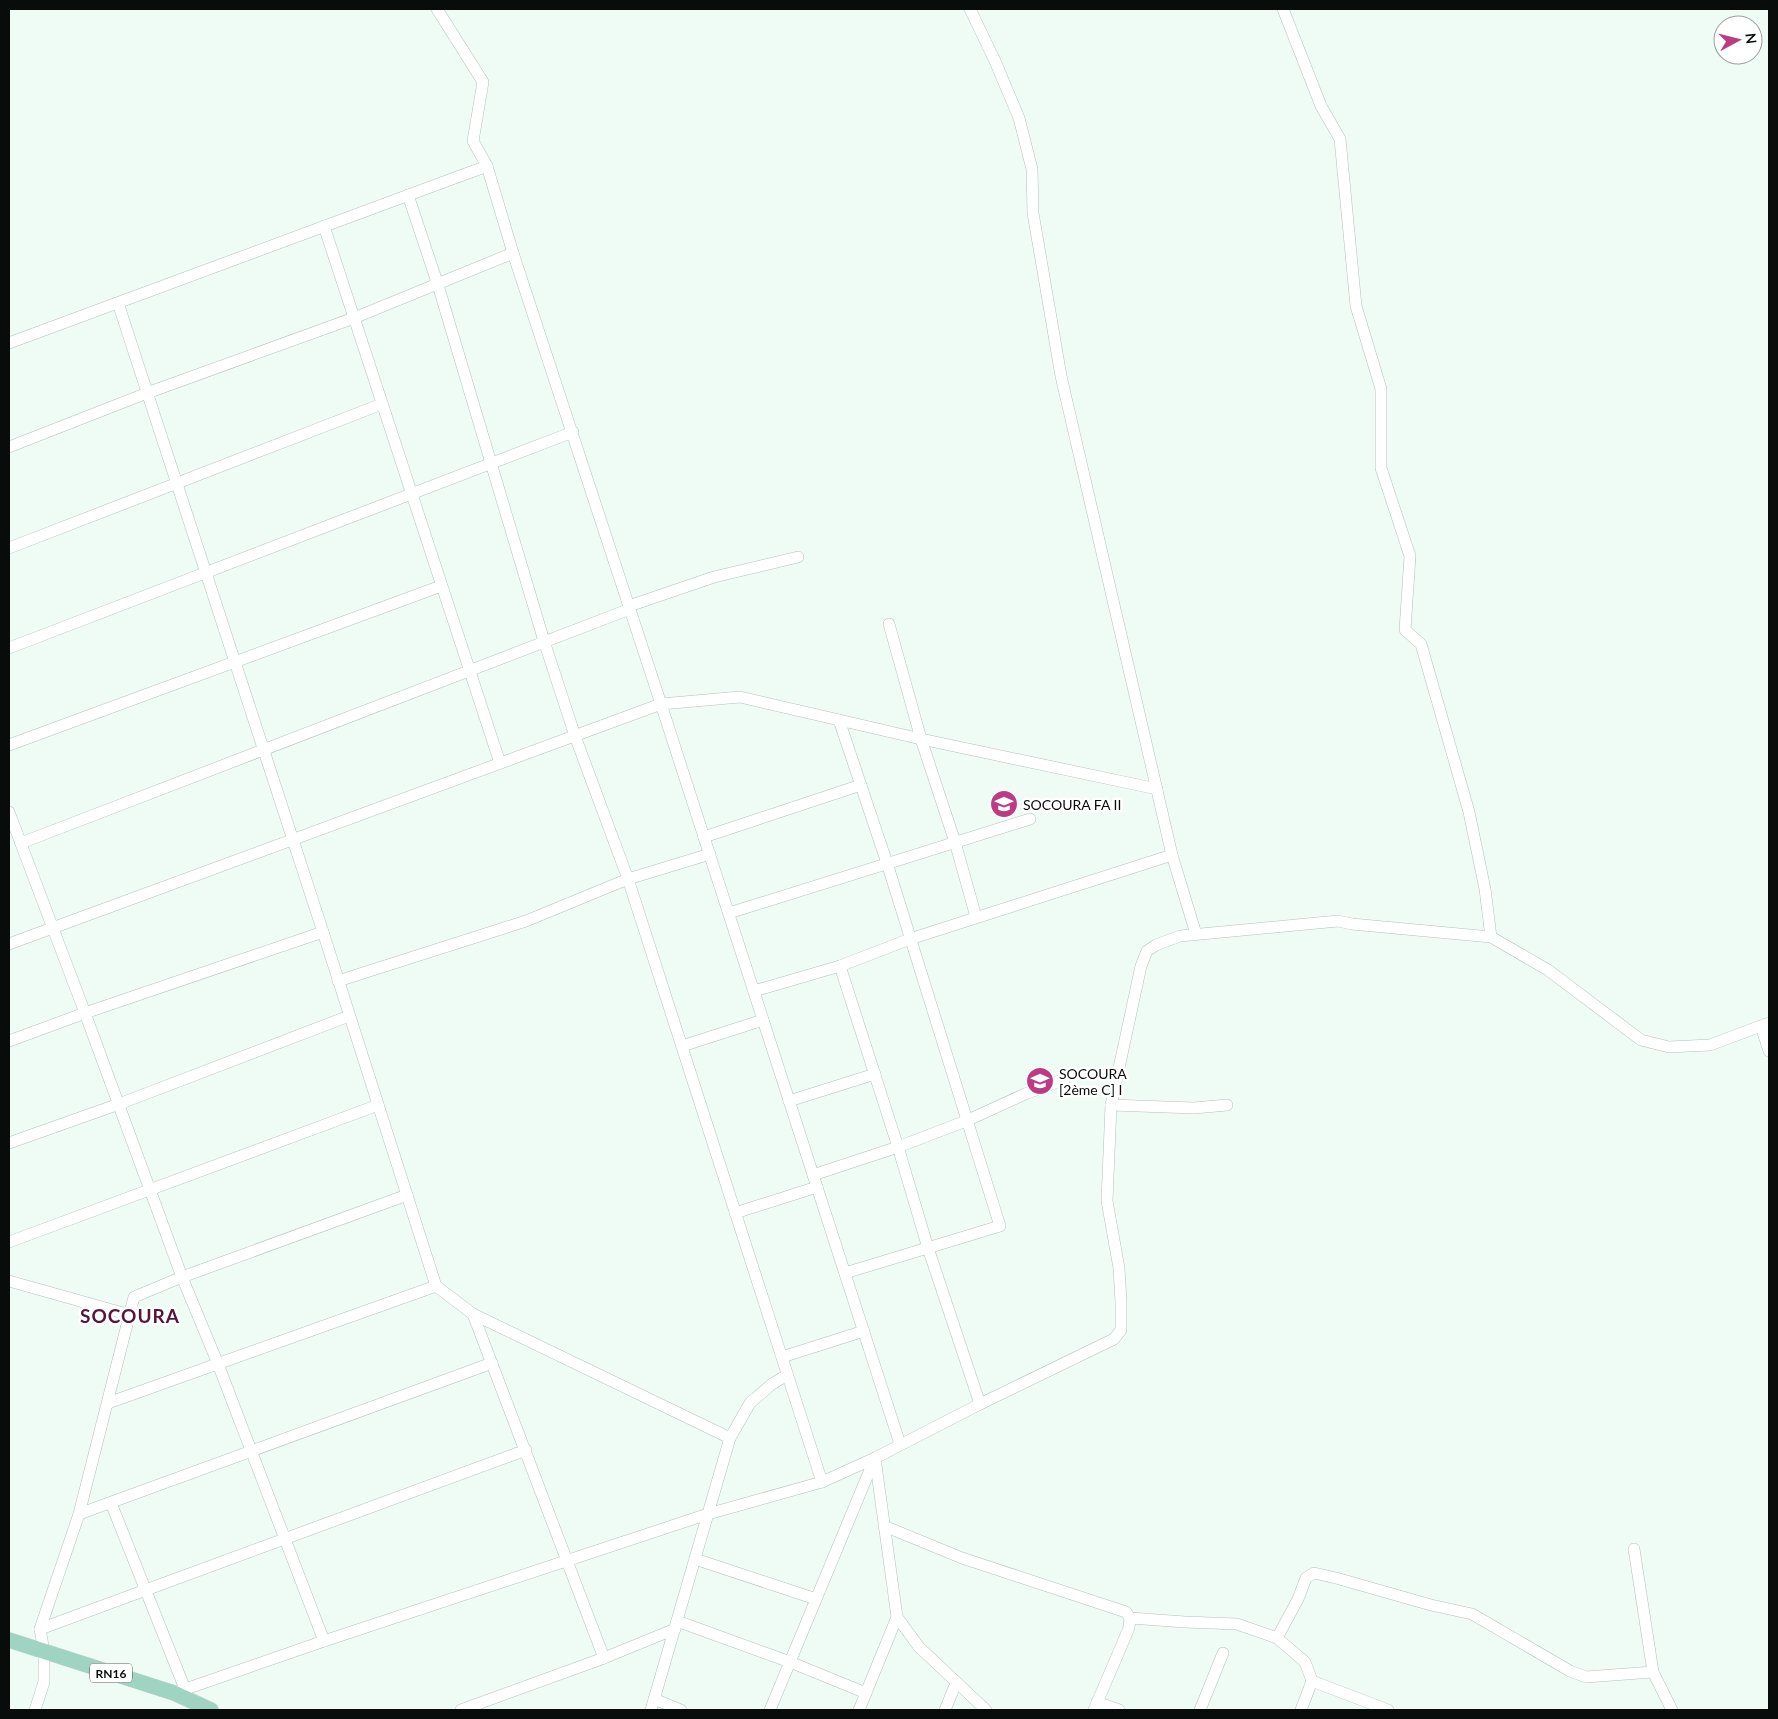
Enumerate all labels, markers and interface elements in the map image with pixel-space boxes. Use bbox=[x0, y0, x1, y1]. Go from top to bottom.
north arrow bbox=[1713, 15, 1763, 65]
text: N bbox=[1742, 32, 1760, 45]
school or university icon: SOCOURA FA II bbox=[989, 789, 1019, 819]
place label: SOCOURA FA II bbox=[1023, 796, 1121, 813]
place label: SOCOURA [2ème C] I bbox=[1059, 1065, 1127, 1098]
school or university icon: SOCOURA [2ème C] I bbox=[1025, 1066, 1055, 1096]
district label: SOCOURA bbox=[80, 1304, 180, 1327]
road number: RN16 bbox=[90, 1664, 132, 1682]

